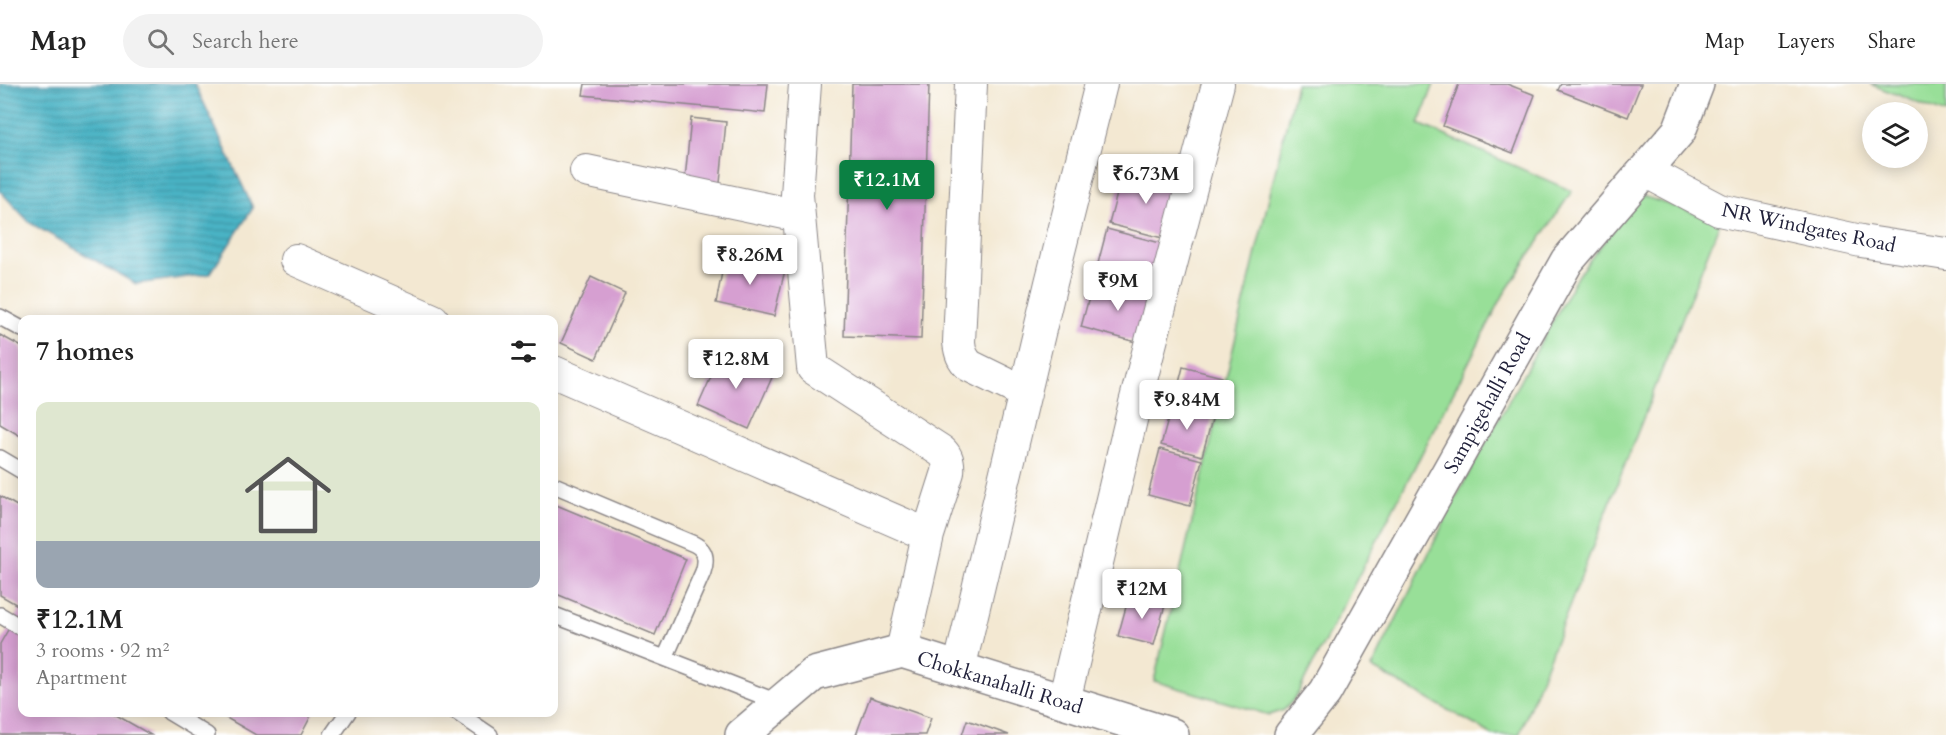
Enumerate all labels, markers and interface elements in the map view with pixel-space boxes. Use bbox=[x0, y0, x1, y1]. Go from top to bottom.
search box bbox=[123, 14, 543, 68]
text: Map bbox=[30, 22, 87, 60]
icon: search bbox=[144, 25, 177, 58]
text: Search here bbox=[192, 26, 299, 56]
text: Map bbox=[1705, 27, 1745, 56]
text: Layers bbox=[1778, 27, 1835, 56]
text: Share bbox=[1868, 27, 1916, 56]
map controls bbox=[1862, 102, 1928, 168]
button: layers bbox=[1862, 102, 1928, 168]
pin: ₹6.73M bbox=[1097, 154, 1195, 205]
pin: ₹12.1M bbox=[838, 160, 936, 211]
text: ₹6.73M bbox=[1112, 160, 1180, 187]
text: ₹12.1M bbox=[853, 166, 921, 193]
street label: NR Windgates Road bbox=[1719, 196, 1899, 259]
pin: ₹8.26M bbox=[701, 235, 799, 286]
text: ₹8.26M bbox=[716, 241, 784, 268]
pin: ₹9M bbox=[1089, 261, 1147, 312]
text: ₹9M bbox=[1097, 267, 1139, 294]
street label: Sampigehalli Road bbox=[1438, 328, 1537, 478]
text: 7 homes bbox=[36, 334, 134, 369]
icon: filters bbox=[507, 335, 540, 368]
pin: ₹12.8M bbox=[687, 339, 785, 390]
text: ₹12.8M bbox=[702, 345, 770, 372]
pin: ₹9.84M bbox=[1138, 380, 1236, 431]
text: ₹9.84M bbox=[1153, 386, 1221, 413]
icon: home bbox=[234, 441, 342, 549]
pin: ₹12M bbox=[1106, 569, 1178, 620]
text: ₹12M bbox=[1116, 575, 1168, 602]
text: ₹12.1M bbox=[36, 602, 124, 637]
text: 3 rooms · 92 m² bbox=[36, 637, 169, 664]
street label: Chokkanahalli Road bbox=[914, 644, 1086, 721]
text: Apartment bbox=[36, 664, 127, 691]

